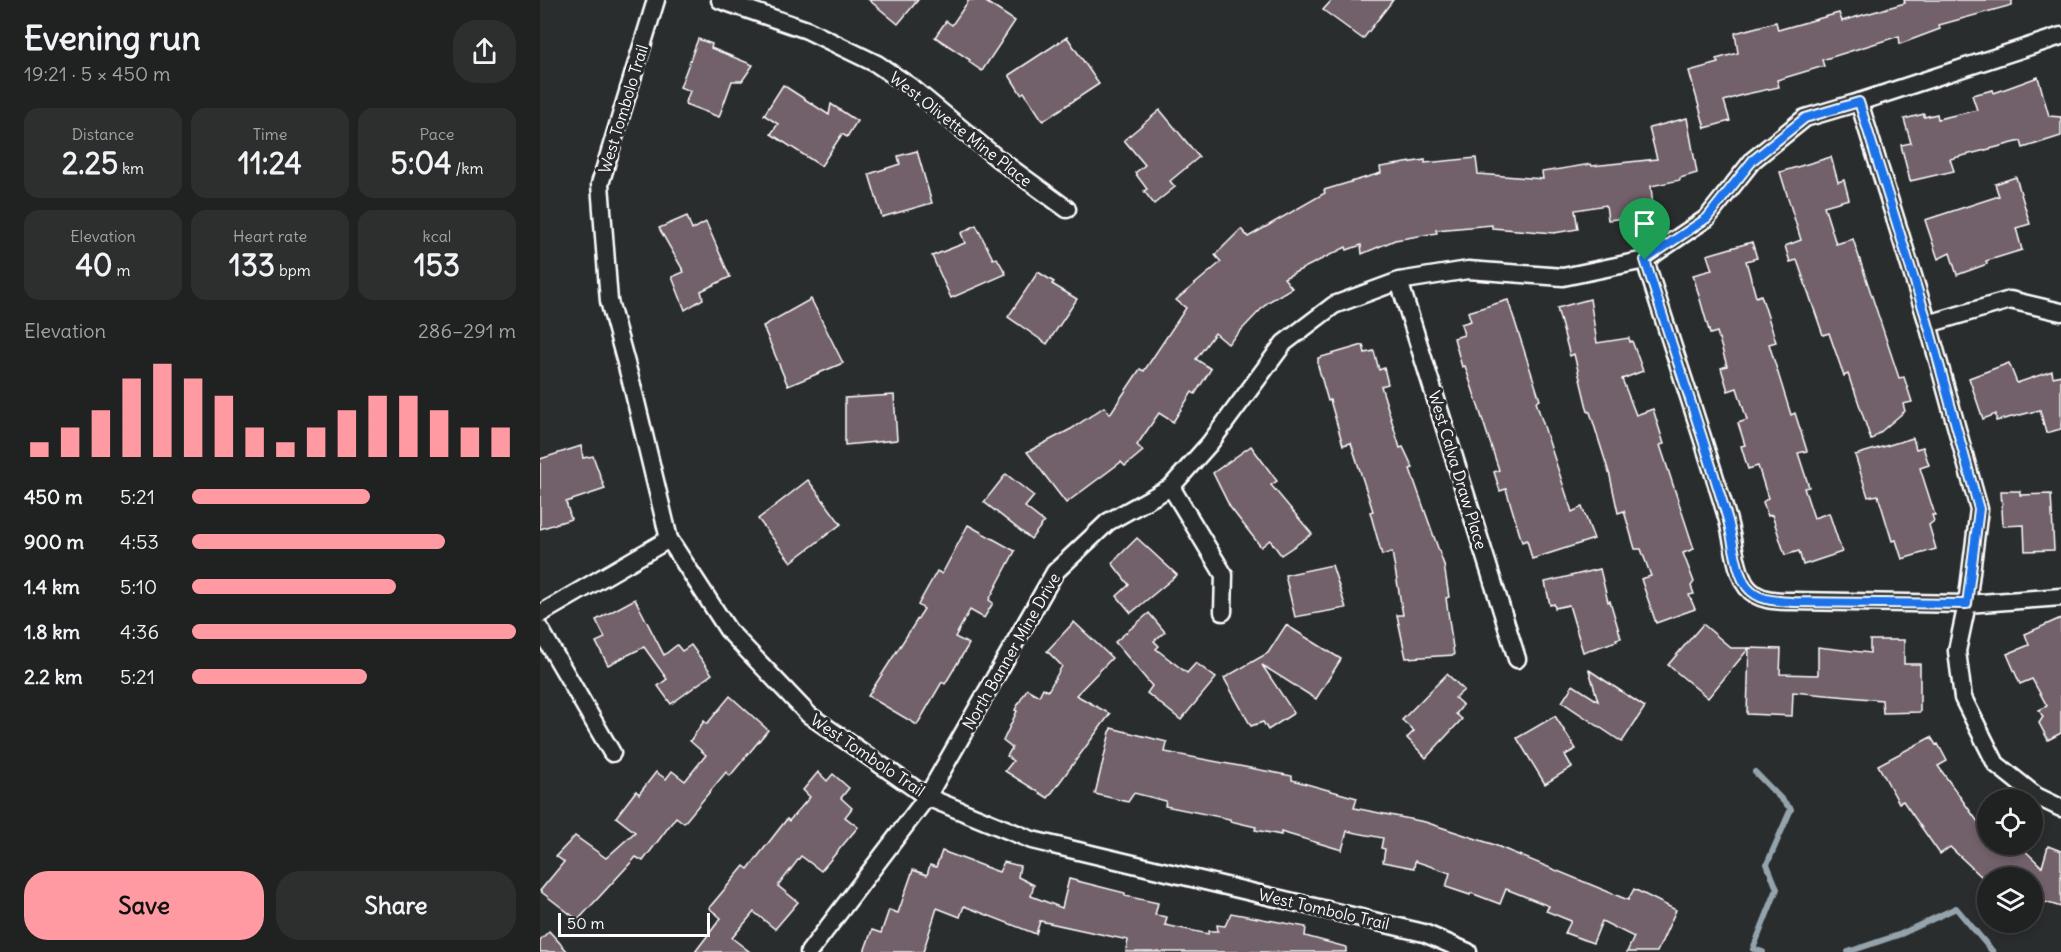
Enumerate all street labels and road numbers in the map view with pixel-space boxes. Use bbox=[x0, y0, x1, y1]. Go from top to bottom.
street label: West Tombolo Trail bbox=[594, 42, 652, 176]
street label: West Olivette Mine Place bbox=[886, 67, 1036, 191]
street label: West Calva Draw Place bbox=[1424, 388, 1492, 552]
street label: North Banner Mine Drive bbox=[958, 569, 1064, 733]
street label: West Tombolo Trail bbox=[807, 709, 929, 801]
street label: West Tombolo Trail bbox=[1257, 884, 1391, 934]

